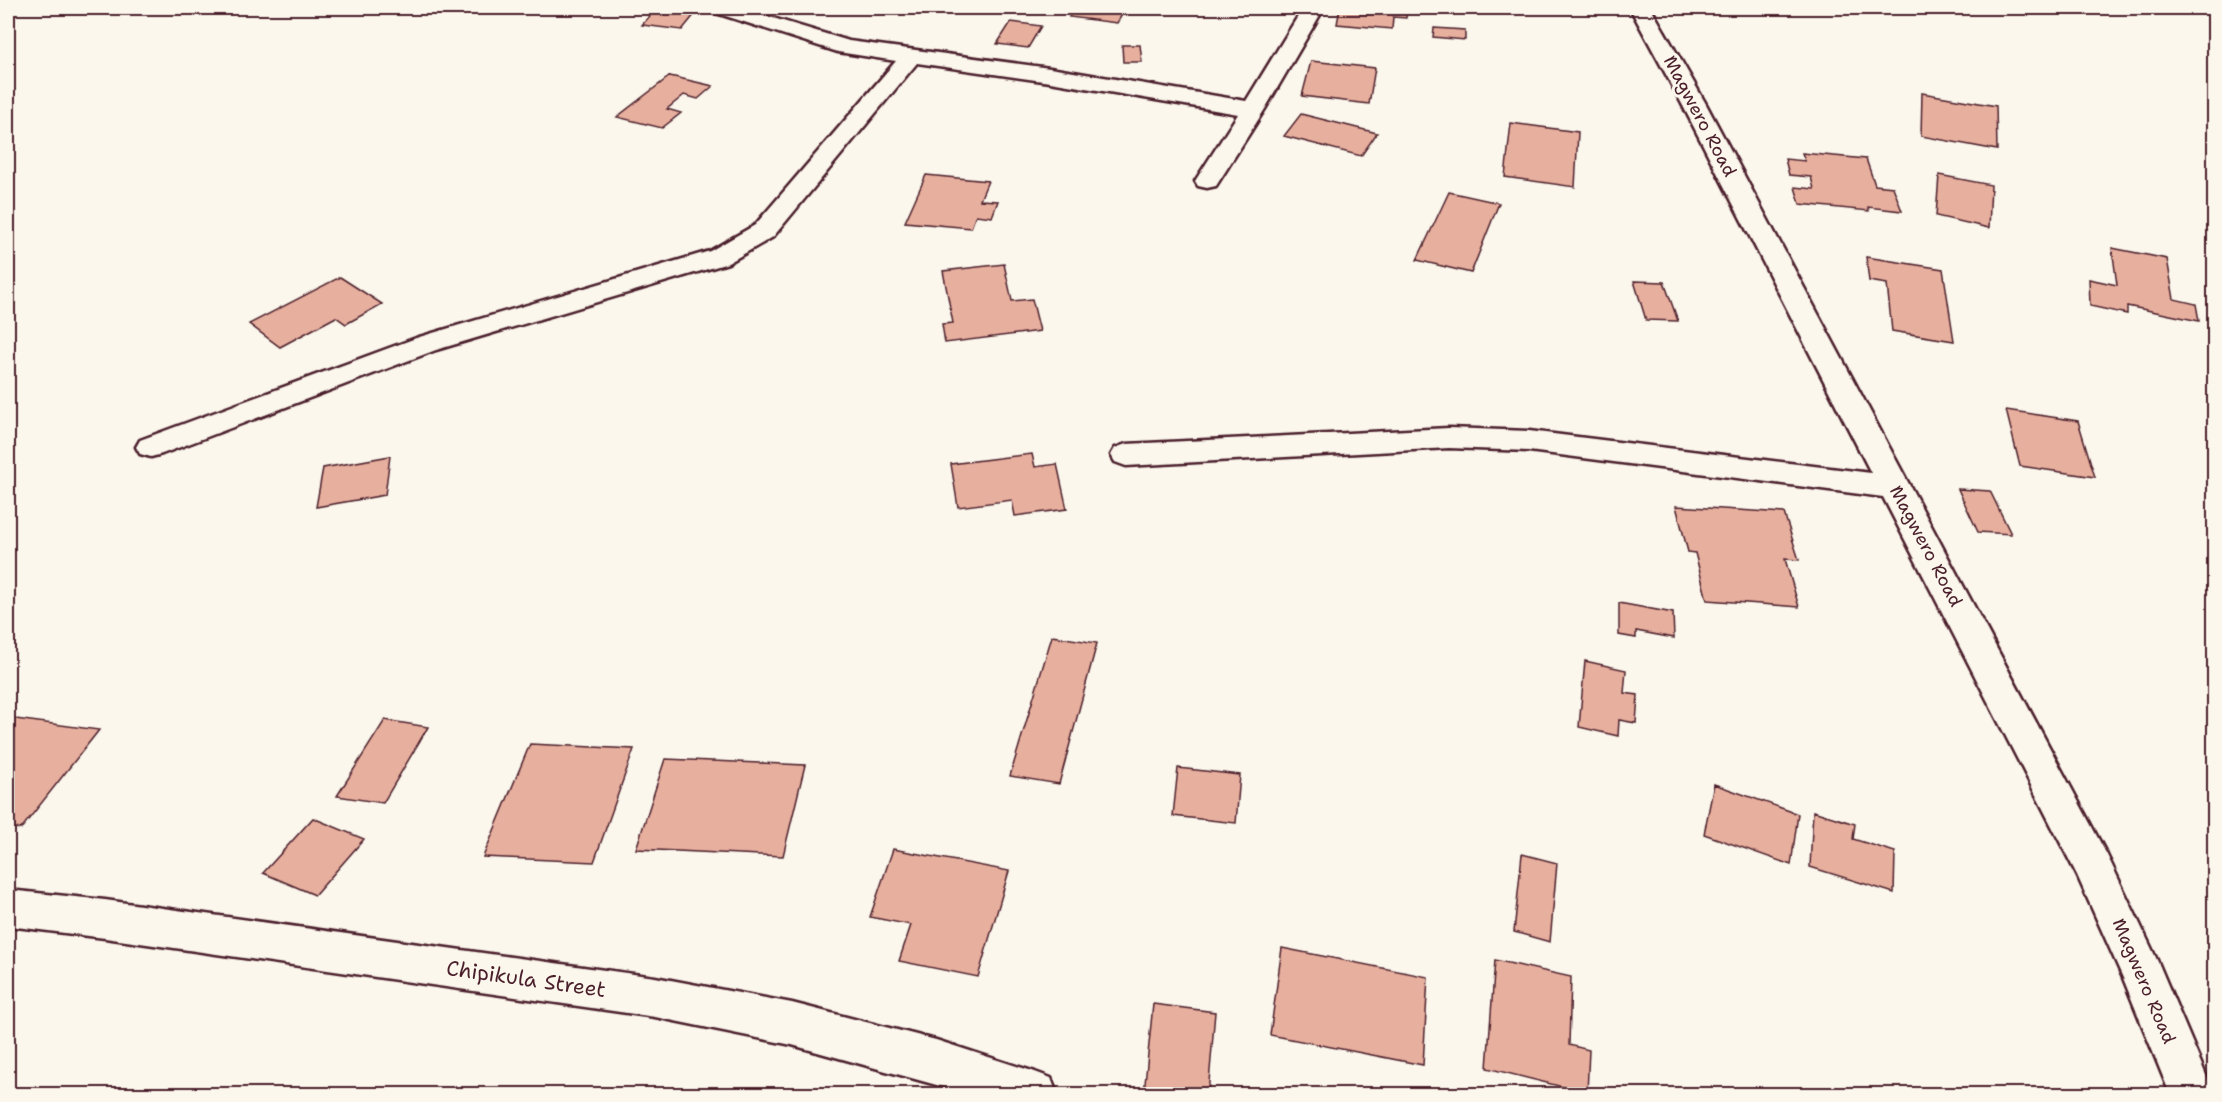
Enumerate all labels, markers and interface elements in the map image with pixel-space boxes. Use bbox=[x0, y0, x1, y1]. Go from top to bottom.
street label: Magwero Road bbox=[1658, 51, 1742, 181]
street label: Magwero Road bbox=[1884, 481, 1968, 611]
street label: Magwero Road bbox=[2107, 915, 2181, 1047]
street label: Chipikula Street bbox=[445, 954, 607, 1004]

